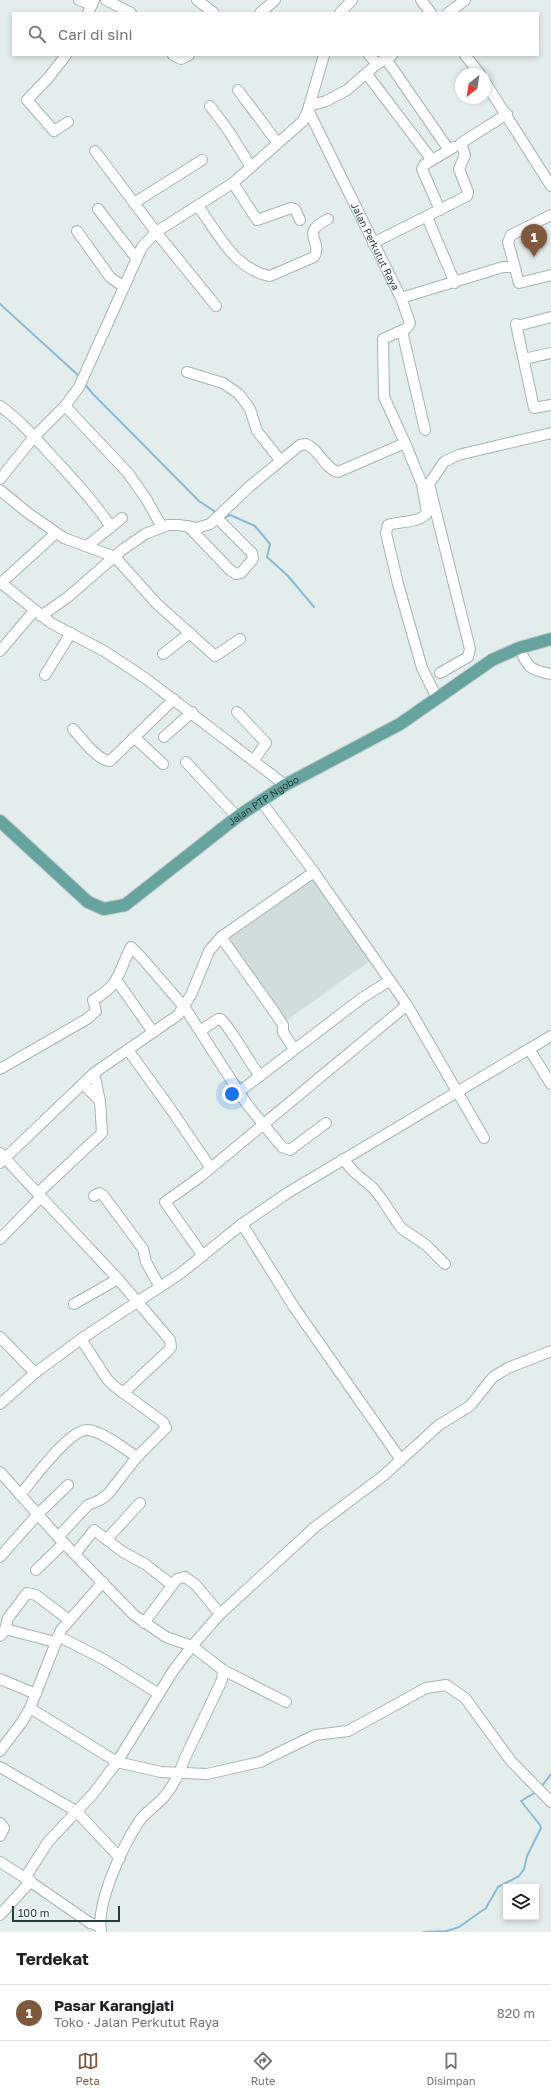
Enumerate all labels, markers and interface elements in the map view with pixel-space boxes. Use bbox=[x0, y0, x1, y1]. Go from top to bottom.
search box bbox=[12, 12, 539, 56]
icon: search bbox=[26, 23, 48, 45]
text: Cari di sini bbox=[58, 25, 133, 43]
north arrow bbox=[455, 68, 491, 104]
street label: Jalan Perkutut Raya bbox=[349, 200, 402, 292]
pin: 1 bbox=[521, 224, 547, 257]
street label: Jalan PTP Ngobo bbox=[225, 773, 301, 828]
your location bbox=[222, 1084, 242, 1104]
map controls bbox=[503, 1884, 539, 1920]
button: layers bbox=[503, 1884, 539, 1920]
scale bar bbox=[12, 1904, 120, 1923]
text: 100 m bbox=[18, 1906, 49, 1919]
text: Terdekat bbox=[16, 1948, 89, 1969]
text: Pasar Karangjati bbox=[54, 1996, 174, 2014]
text: 1 bbox=[26, 2005, 32, 2021]
text: 820 m bbox=[497, 2005, 535, 2021]
text: Toko · Jalan Perkutut Raya bbox=[54, 2014, 219, 2030]
tab: Peta bbox=[76, 2050, 100, 2087]
tab: Rute bbox=[251, 2050, 275, 2087]
tab: Disimpan bbox=[427, 2050, 475, 2087]

